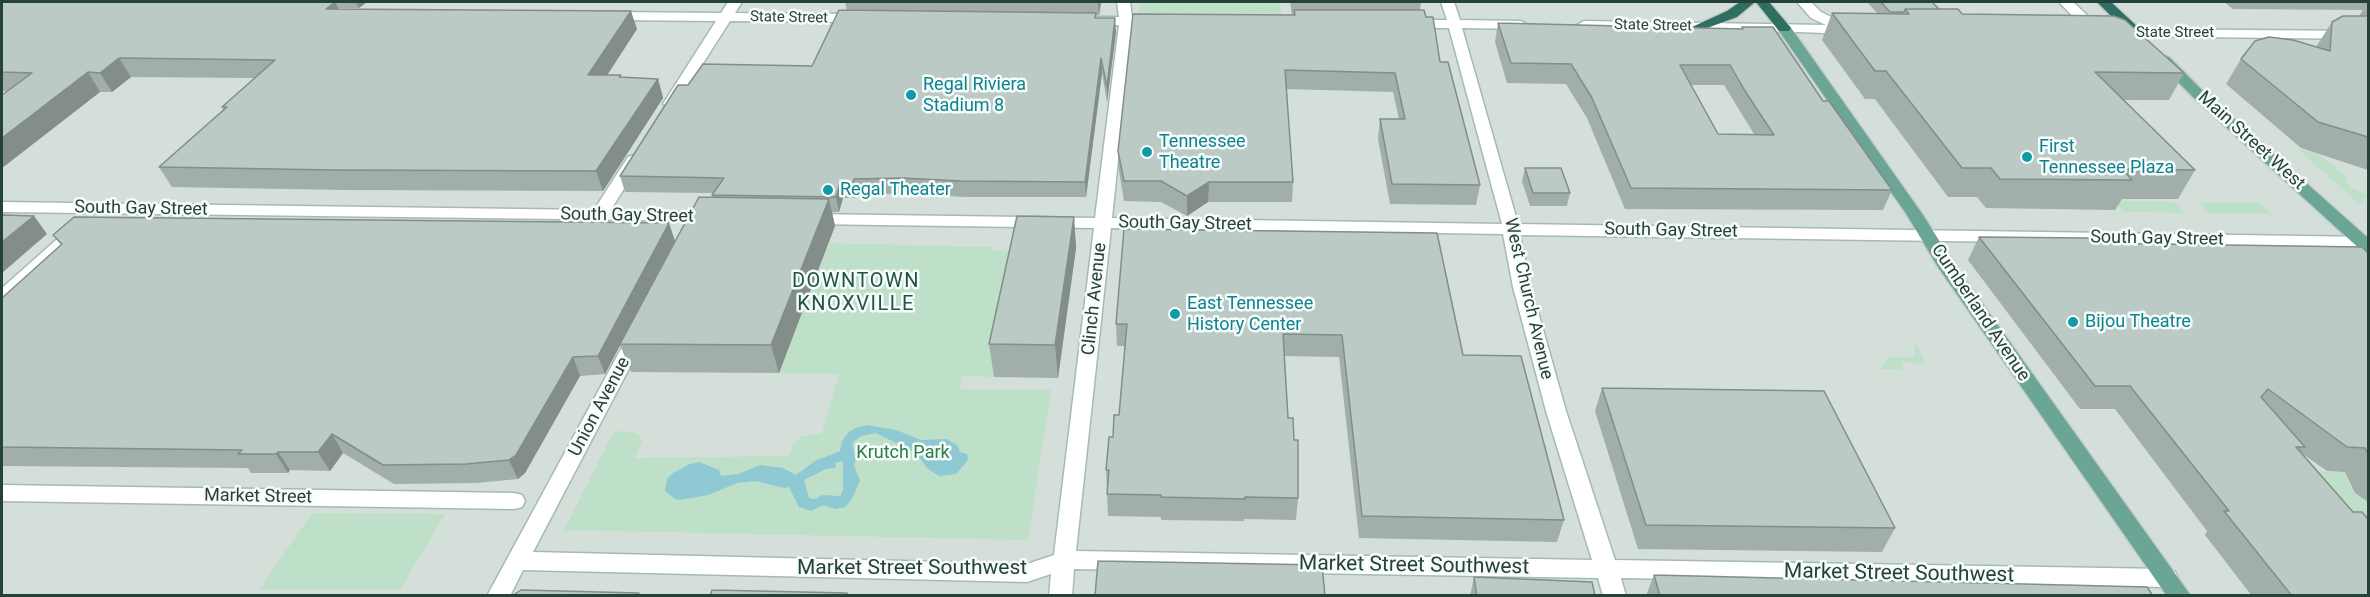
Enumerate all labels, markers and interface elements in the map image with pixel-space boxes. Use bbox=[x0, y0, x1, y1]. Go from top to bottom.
street label: State Street bbox=[750, 8, 828, 28]
street label: State Street bbox=[1614, 16, 1692, 36]
street label: State Street bbox=[2136, 24, 2214, 42]
place label: Regal Riviera Stadium 8 bbox=[923, 74, 1026, 116]
street label: Main Street West bbox=[2193, 87, 2309, 195]
marker: Regal Riviera Stadium 8 bbox=[904, 88, 918, 102]
place label: Tennessee Theatre bbox=[1159, 131, 1246, 174]
place label: First Tennessee Plaza bbox=[2039, 136, 2174, 178]
marker: Tennessee Theatre bbox=[1140, 145, 1154, 159]
marker: First Tennessee Plaza bbox=[2020, 150, 2034, 164]
place label: Regal Theater bbox=[840, 179, 951, 201]
marker: Regal Theater bbox=[821, 183, 835, 197]
street label: South Gay Street bbox=[74, 197, 208, 221]
street label: South Gay Street bbox=[560, 204, 694, 228]
street label: South Gay Street bbox=[1118, 212, 1252, 236]
street label: West Church Avenue bbox=[1499, 216, 1557, 382]
street label: South Gay Street bbox=[1604, 219, 1738, 243]
street label: South Gay Street bbox=[2090, 227, 2224, 251]
street label: Cumberland Avenue bbox=[1926, 240, 2034, 386]
street label: Clinch Avenue bbox=[1078, 242, 1112, 356]
district label: DOWNTOWN KNOXVILLE bbox=[792, 270, 920, 317]
place label: East Tennessee History Center bbox=[1187, 293, 1313, 336]
marker: East Tennessee History Center bbox=[1168, 307, 1182, 321]
place label: Bijou Theatre bbox=[2085, 311, 2191, 333]
marker: Bijou Theatre bbox=[2066, 315, 2080, 329]
street label: Union Avenue bbox=[565, 354, 635, 460]
park label: Krutch Park bbox=[856, 442, 950, 464]
street label: Market Street bbox=[204, 485, 312, 509]
street label: Market Street Southwest bbox=[1299, 551, 1529, 581]
street label: Market Street Southwest bbox=[797, 556, 1027, 582]
street label: Market Street Southwest bbox=[1784, 559, 2014, 589]

